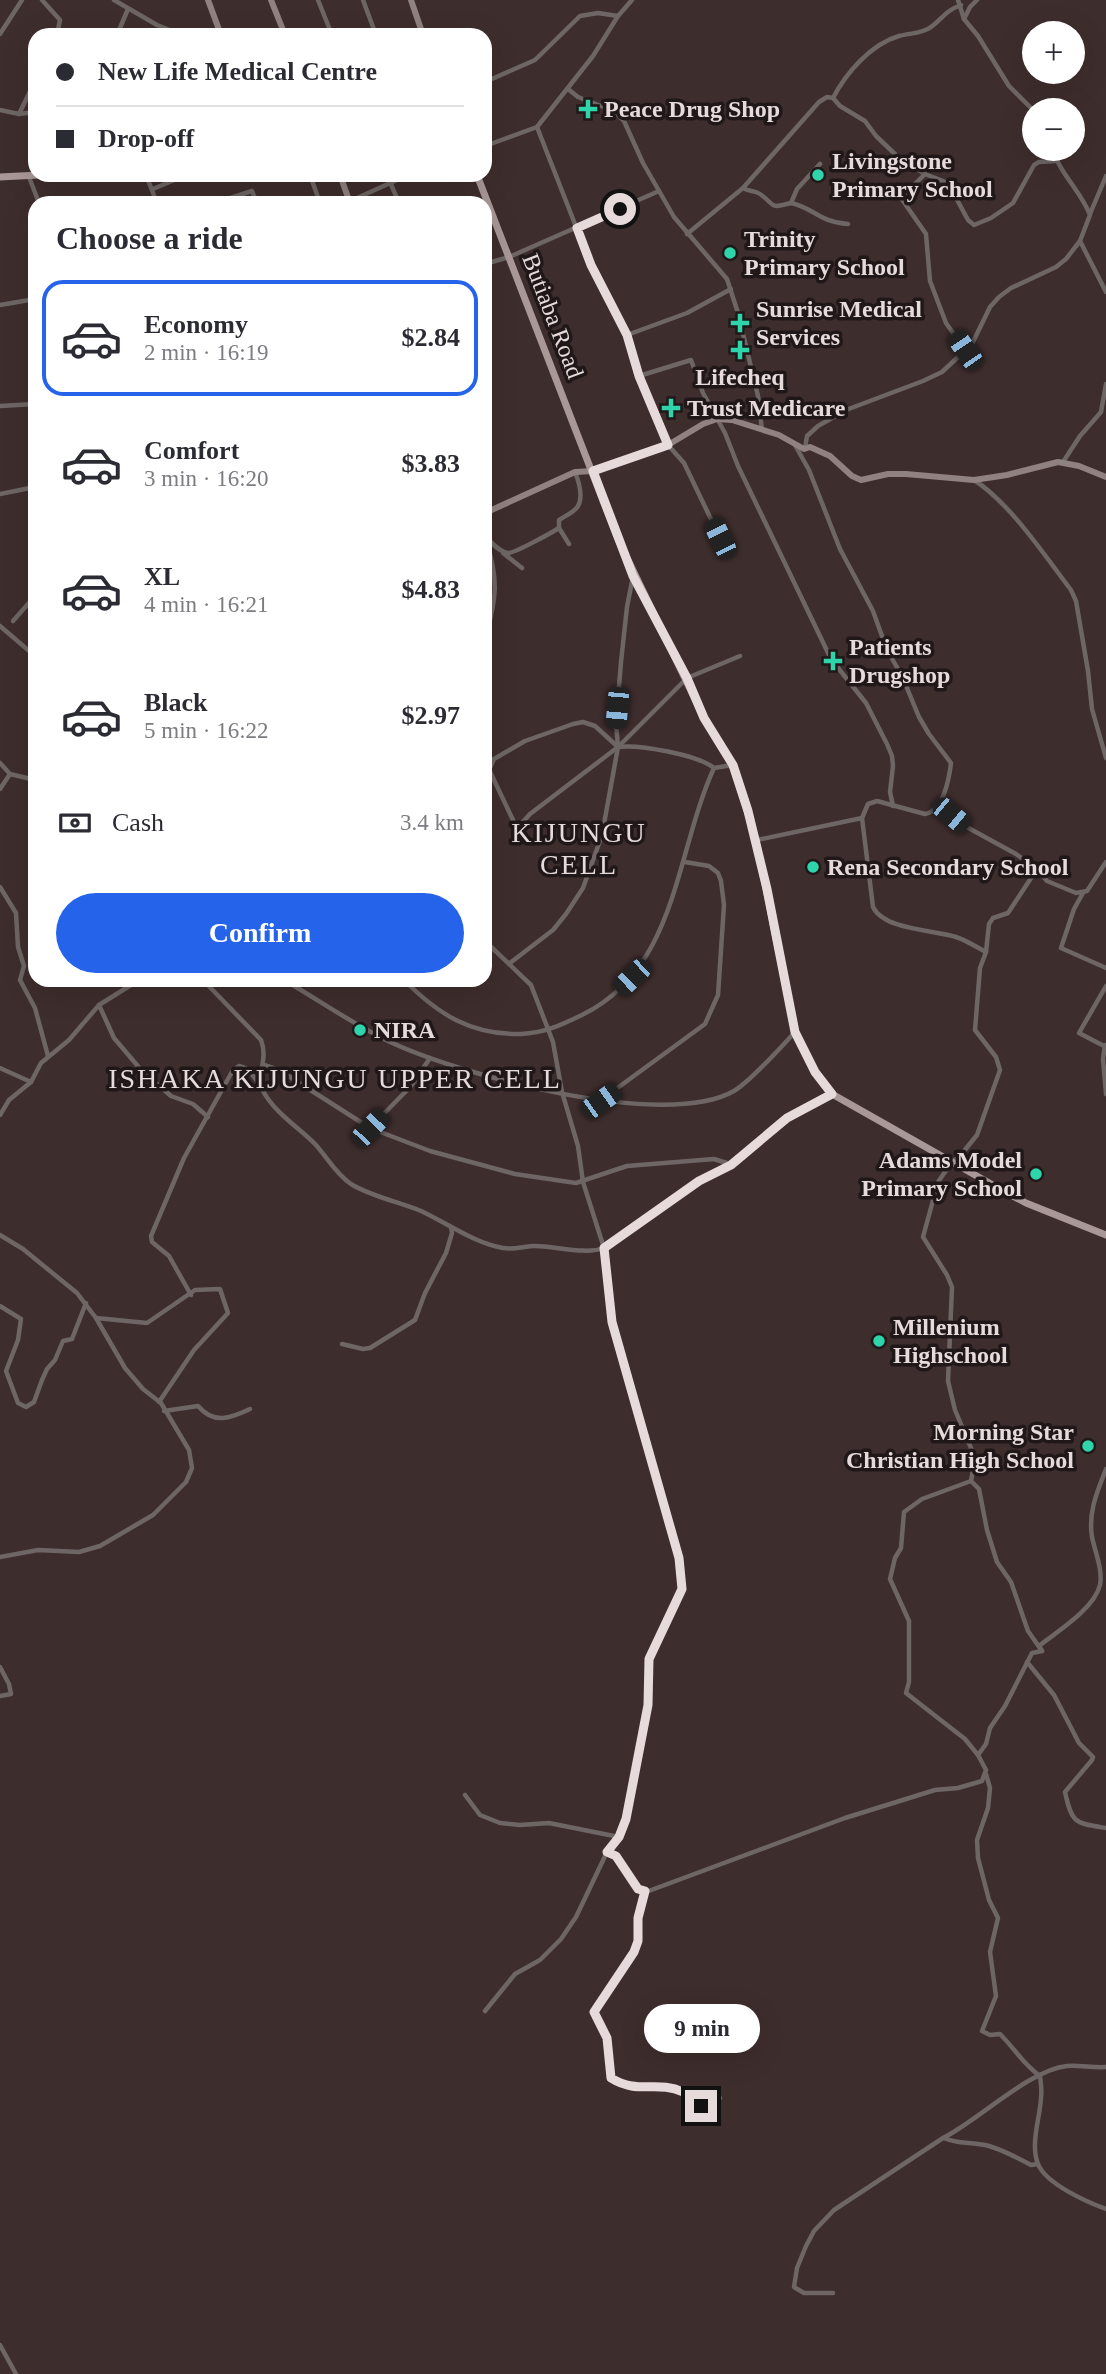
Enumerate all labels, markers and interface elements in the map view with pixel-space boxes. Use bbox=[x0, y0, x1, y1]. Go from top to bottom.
map controls bbox=[1022, 21, 1085, 161]
button: + bbox=[1022, 21, 1085, 84]
text: New Life Medical Centre bbox=[98, 57, 377, 86]
place label: Peace Drug Shop bbox=[604, 96, 780, 122]
button: − bbox=[1022, 98, 1085, 161]
marker: Peace Drug Shop bbox=[578, 99, 598, 119]
text: Drop-off bbox=[98, 124, 194, 153]
place label: Livingstone Primary School bbox=[832, 148, 993, 202]
marker: Livingstone Primary School bbox=[810, 167, 826, 183]
route start bbox=[604, 193, 636, 225]
text: Choose a ride bbox=[56, 220, 243, 256]
place label: Trinity Primary School bbox=[744, 226, 905, 280]
marker: Trinity Primary School bbox=[722, 245, 738, 261]
street label: Butiaba Road bbox=[517, 250, 589, 382]
place label: Sunrise Medical Services bbox=[756, 296, 922, 350]
icon: car bbox=[60, 307, 123, 370]
text: Economy bbox=[144, 310, 248, 339]
marker: Sunrise Medical Services bbox=[730, 313, 750, 333]
text: $2.84 bbox=[402, 323, 460, 352]
car bbox=[945, 327, 986, 373]
text: 2 min · 16:19 bbox=[144, 340, 269, 365]
marker: Lifecheq bbox=[730, 340, 750, 360]
place label: Lifecheq bbox=[695, 364, 785, 390]
place label: Trust Medicare bbox=[687, 395, 846, 421]
marker: Trust Medicare bbox=[661, 398, 681, 418]
icon: car bbox=[60, 433, 123, 496]
text: Comfort bbox=[144, 436, 239, 465]
text: $3.83 bbox=[402, 449, 460, 478]
text: 3 min · 16:20 bbox=[144, 466, 269, 491]
car bbox=[702, 515, 739, 561]
icon: car bbox=[60, 559, 123, 622]
text: XL bbox=[144, 562, 180, 591]
text: $4.83 bbox=[402, 575, 460, 604]
text: 4 min · 16:21 bbox=[144, 592, 269, 617]
place label: Patients Drugshop bbox=[849, 634, 950, 688]
marker: Patients Drugshop bbox=[823, 651, 843, 671]
icon: car bbox=[60, 685, 123, 748]
car bbox=[605, 686, 630, 730]
text: Black bbox=[144, 688, 208, 717]
text: $2.97 bbox=[402, 701, 460, 730]
text: 5 min · 16:22 bbox=[144, 718, 269, 743]
car bbox=[929, 793, 974, 837]
icon: cash bbox=[56, 804, 94, 842]
text: Cash bbox=[112, 808, 164, 837]
text: 3.4 km bbox=[400, 810, 464, 835]
district label: KIJUNGU CELL bbox=[511, 817, 647, 880]
place label: Rena Secondary School bbox=[827, 854, 1069, 880]
marker: Rena Secondary School bbox=[805, 859, 821, 875]
button: Confirm bbox=[56, 893, 464, 973]
car bbox=[610, 955, 655, 999]
place label: NIRA bbox=[374, 1017, 436, 1043]
marker: NIRA bbox=[352, 1022, 368, 1038]
district label: ISHAKA KIJUNGU UPPER CELL bbox=[108, 1063, 562, 1094]
car bbox=[578, 1080, 625, 1122]
car bbox=[348, 1106, 393, 1150]
place label: Adams Model Primary School bbox=[861, 1147, 1022, 1201]
marker: Adams Model Primary School bbox=[1028, 1166, 1044, 1182]
place label: Millenium Highschool bbox=[893, 1314, 1008, 1368]
marker: Millenium Highschool bbox=[871, 1333, 887, 1349]
place label: Morning Star Christian High School bbox=[846, 1419, 1074, 1473]
marker: Morning Star Christian High School bbox=[1080, 1438, 1096, 1454]
callout: 9 min bbox=[643, 2004, 759, 2054]
text: 9 min bbox=[674, 2016, 730, 2041]
route end bbox=[685, 2090, 717, 2122]

